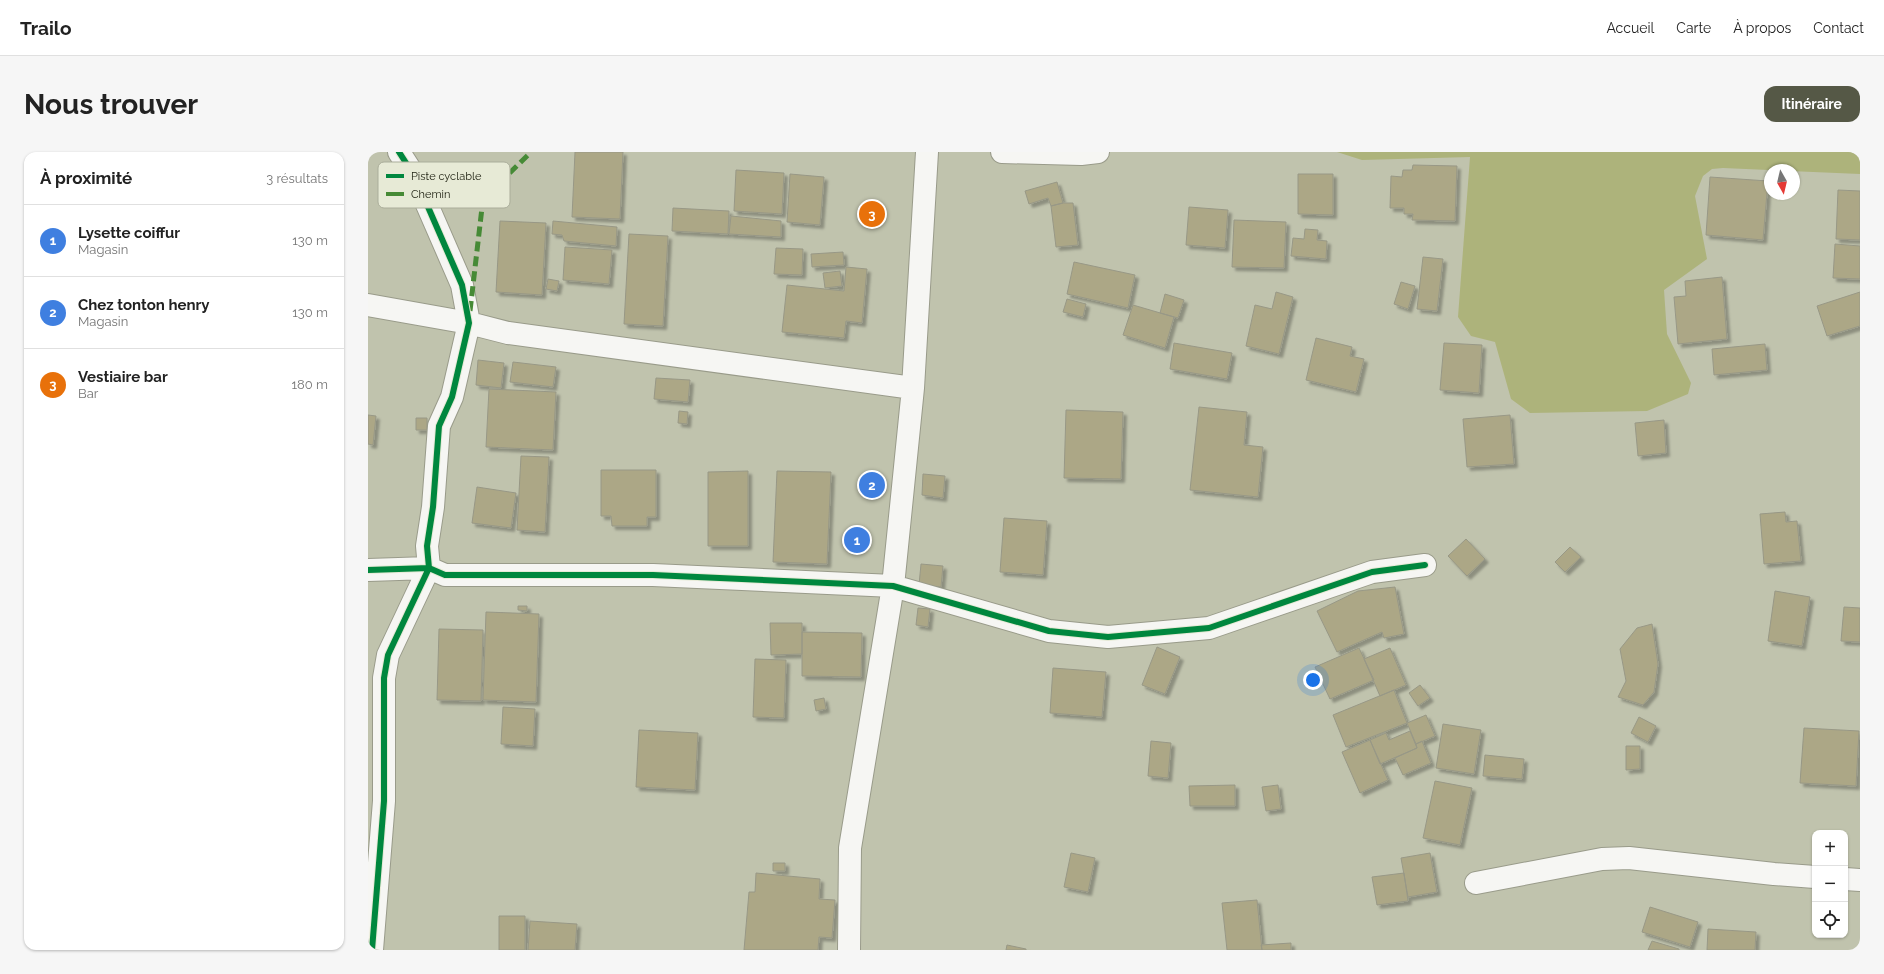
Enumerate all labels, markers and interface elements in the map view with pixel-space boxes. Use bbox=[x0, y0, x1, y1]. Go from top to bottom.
text: Trailo bbox=[20, 17, 71, 39]
text: Accueil bbox=[1606, 20, 1654, 36]
text: Carte bbox=[1676, 20, 1711, 36]
text: À propos bbox=[1733, 20, 1791, 36]
text: Contact bbox=[1813, 20, 1864, 36]
button: Itinéraire bbox=[1764, 86, 1860, 122]
text: Nous trouver bbox=[24, 88, 198, 121]
legend bbox=[378, 162, 510, 208]
north arrow bbox=[1764, 164, 1800, 200]
text: À proximité bbox=[40, 168, 132, 188]
text: Piste cyclable bbox=[411, 170, 482, 183]
text: 3 résultats bbox=[266, 171, 328, 186]
text: Chemin bbox=[411, 188, 450, 201]
pin: 3 bbox=[859, 199, 885, 229]
text: Lysette coiffur bbox=[78, 224, 180, 242]
text: 1 bbox=[50, 233, 56, 248]
text: 130 m bbox=[292, 233, 328, 248]
text: Magasin bbox=[78, 242, 128, 257]
text: Chez tonton henry bbox=[78, 296, 210, 314]
text: 2 bbox=[49, 305, 57, 320]
text: 130 m bbox=[292, 305, 328, 320]
text: Magasin bbox=[78, 314, 128, 329]
text: Vestiaire bar bbox=[78, 368, 168, 386]
text: 3 bbox=[49, 377, 57, 392]
text: 180 m bbox=[292, 377, 328, 392]
text: Bar bbox=[78, 386, 98, 401]
pin: 2 bbox=[859, 470, 885, 500]
pin: 1 bbox=[844, 525, 870, 555]
your location bbox=[1303, 670, 1323, 690]
map controls bbox=[1812, 830, 1848, 938]
button: + bbox=[1812, 830, 1848, 866]
button: − bbox=[1812, 866, 1848, 902]
button: locate bbox=[1812, 902, 1848, 938]

